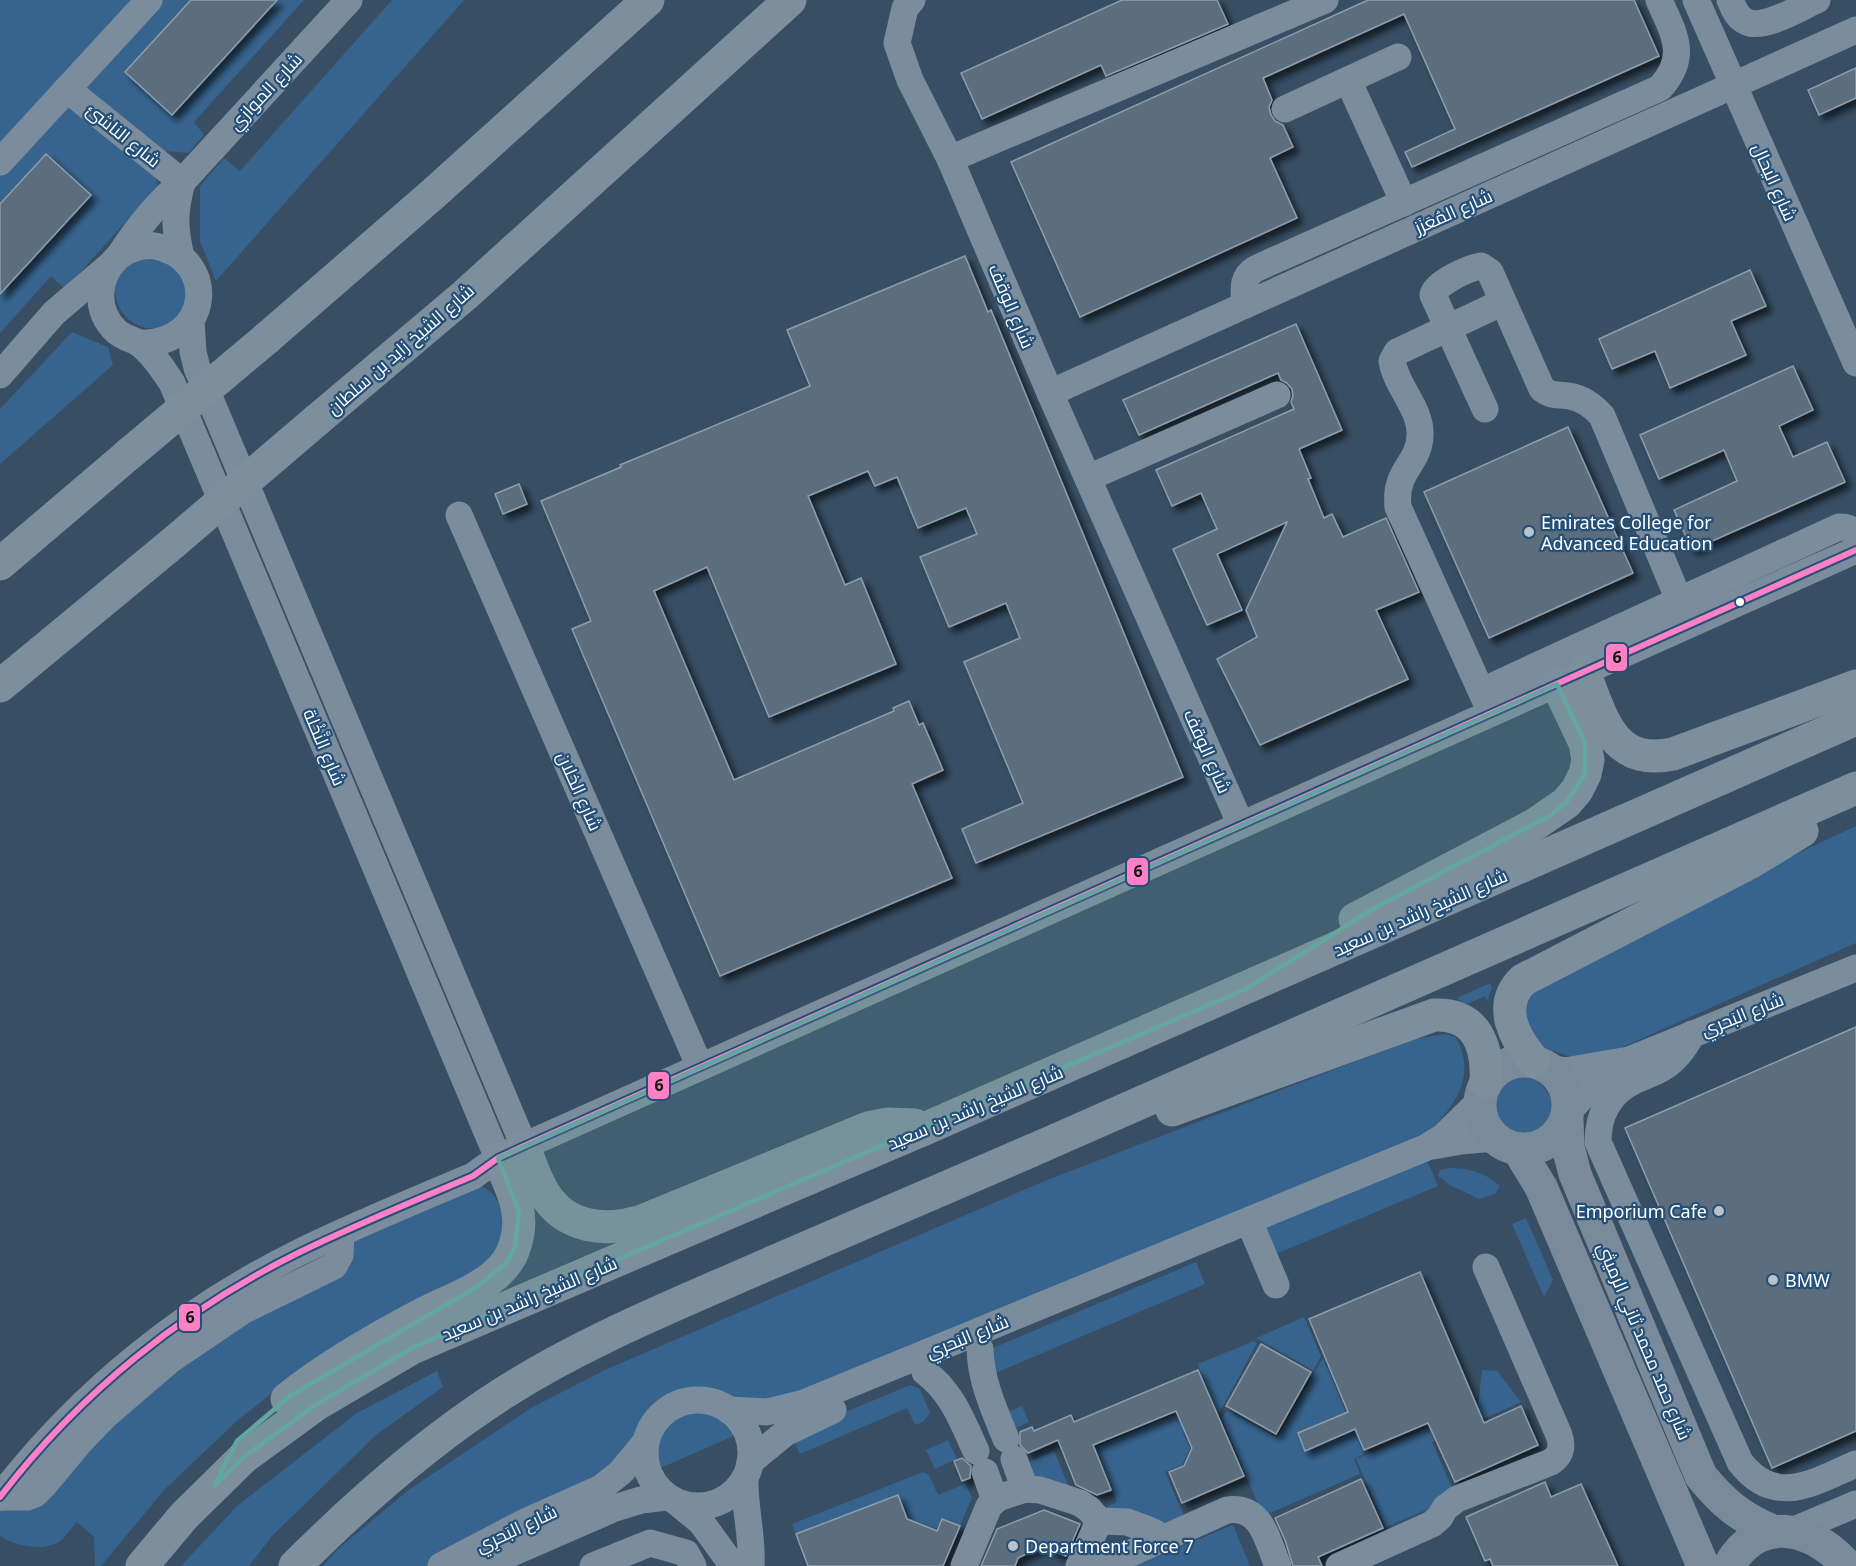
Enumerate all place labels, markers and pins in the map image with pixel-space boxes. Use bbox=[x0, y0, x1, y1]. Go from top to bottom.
place label: Emirates College for Advanced Education bbox=[1541, 510, 1713, 555]
marker: Emirates College for Advanced Education bbox=[1522, 525, 1536, 539]
unlabelled marker bbox=[1734, 596, 1746, 608]
place label: Emporium Cafe bbox=[1576, 1199, 1707, 1223]
marker: Emporium Cafe bbox=[1712, 1204, 1726, 1218]
place label: BMW bbox=[1785, 1268, 1830, 1292]
marker: BMW bbox=[1766, 1273, 1780, 1287]
place label: Department Force 7 bbox=[1025, 1534, 1194, 1558]
marker: Department Force 7 bbox=[1006, 1539, 1020, 1553]

